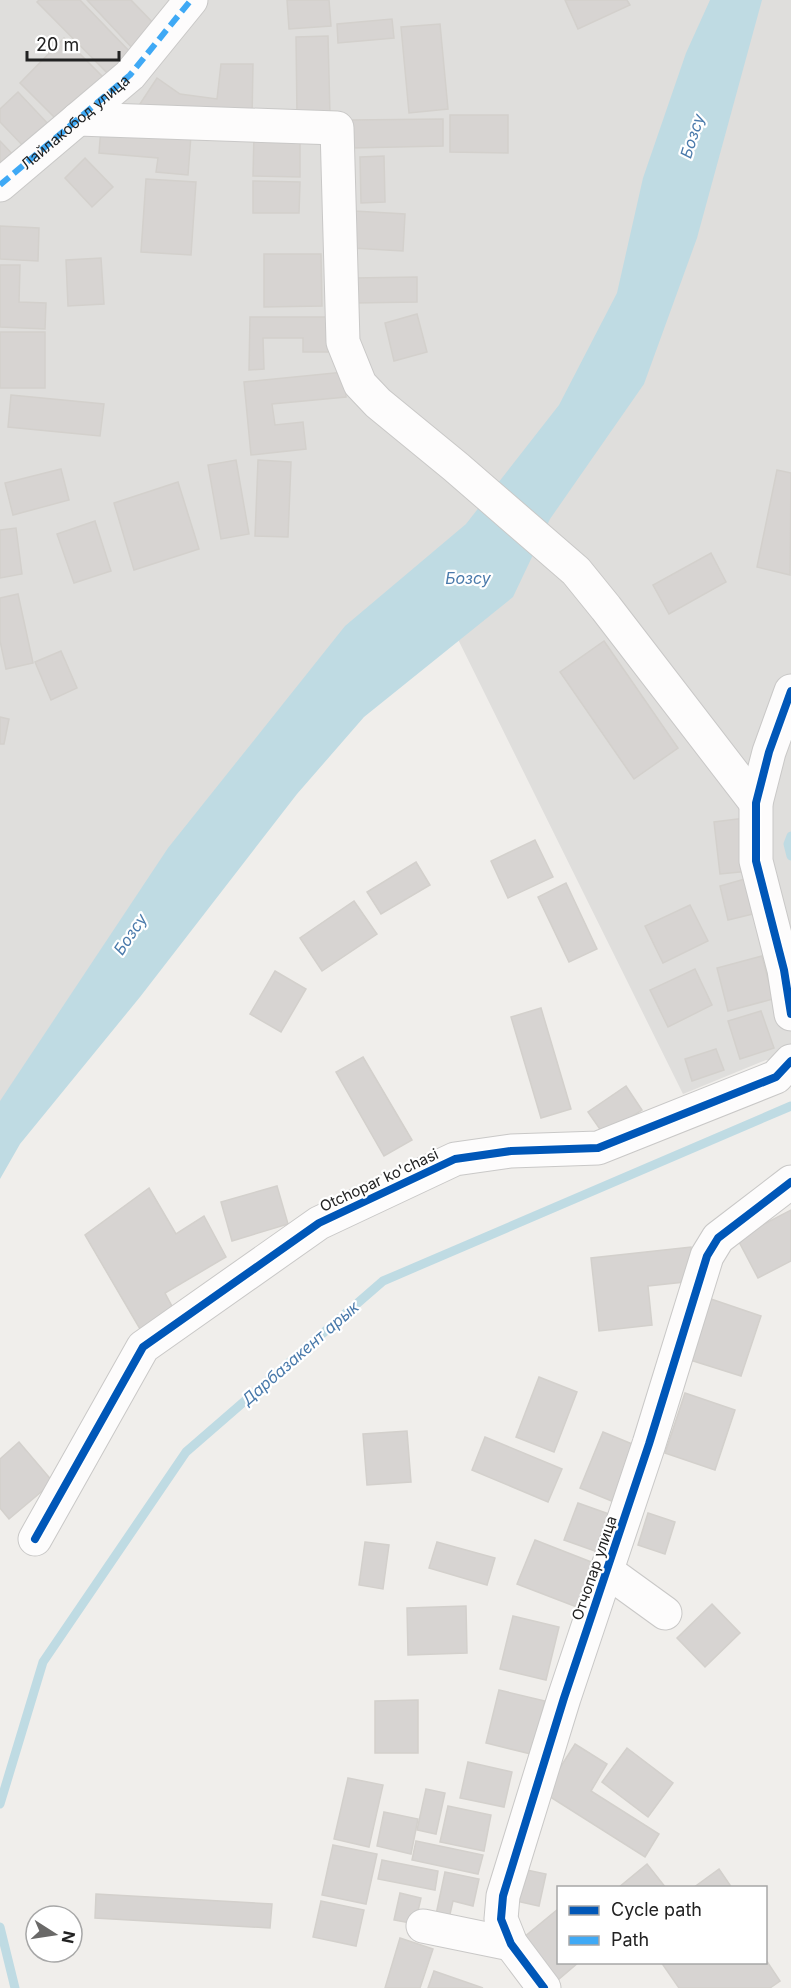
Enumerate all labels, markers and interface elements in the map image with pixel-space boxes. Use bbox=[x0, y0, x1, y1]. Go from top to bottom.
scale bar bbox=[27, 24, 118, 62]
text: 20 m bbox=[36, 34, 79, 55]
street label: Лайлакобод улица bbox=[17, 70, 133, 173]
water label: Бозсу bbox=[675, 110, 709, 161]
water label: Бозсу bbox=[445, 568, 492, 588]
water label: Бозсу bbox=[109, 909, 152, 959]
street label: Otchopar ko'chasi bbox=[317, 1144, 441, 1216]
water label: Дарбазакент арык bbox=[237, 1296, 364, 1410]
street label: Отчопар улица bbox=[567, 1513, 621, 1623]
legend bbox=[557, 1886, 767, 1964]
text: Cycle path bbox=[611, 1899, 702, 1920]
north arrow bbox=[24, 1904, 84, 1964]
text: N bbox=[58, 1929, 80, 1945]
text: Path bbox=[611, 1929, 649, 1950]

